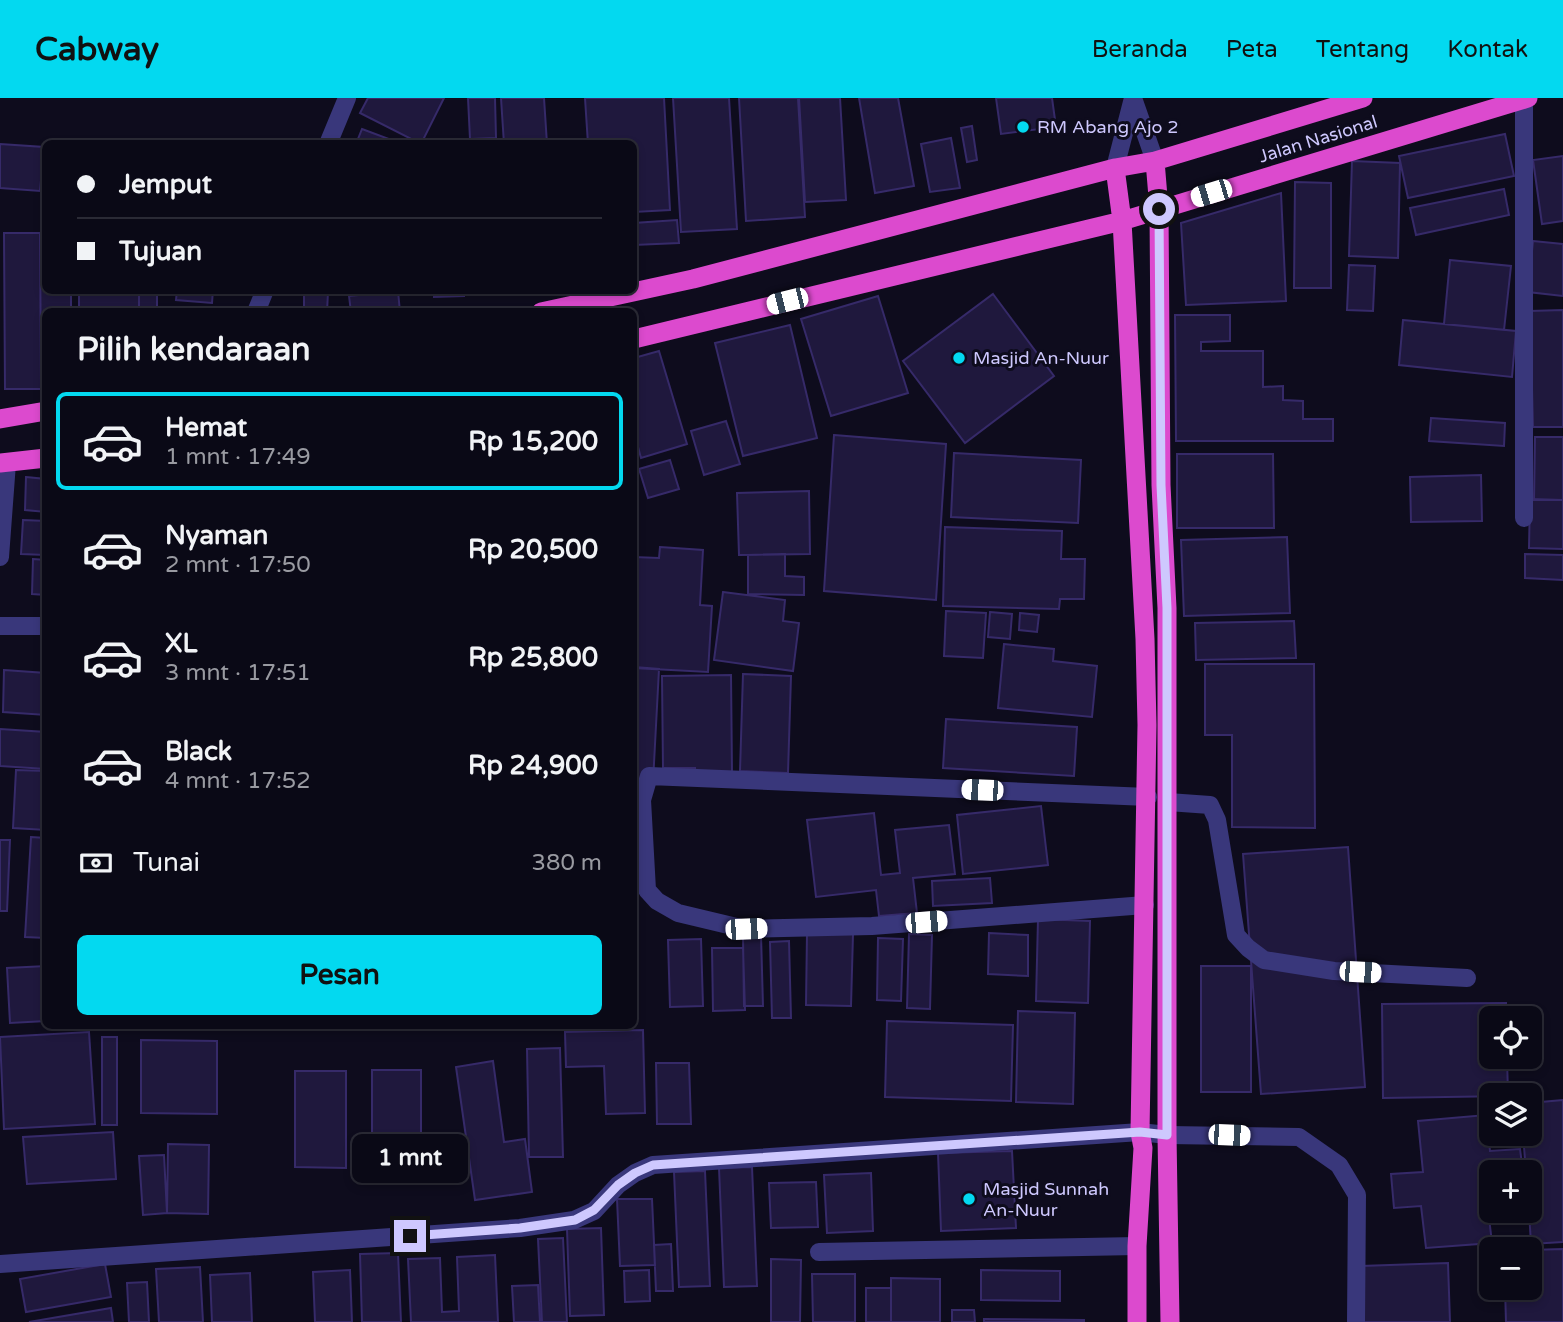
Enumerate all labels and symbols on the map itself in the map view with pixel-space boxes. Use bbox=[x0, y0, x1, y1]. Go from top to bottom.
street label: Jalan Nasional bbox=[1256, 111, 1380, 167]
place label: RM Abang Ajo 2 bbox=[1037, 116, 1178, 138]
marker: RM Abang Ajo 2 bbox=[1015, 119, 1031, 135]
car bbox=[1188, 177, 1235, 209]
route start bbox=[1143, 193, 1175, 225]
car bbox=[765, 286, 810, 316]
place label: Masjid An-Nuur bbox=[973, 347, 1109, 369]
marker: Masjid An-Nuur bbox=[951, 350, 967, 366]
car bbox=[961, 779, 1004, 801]
car bbox=[905, 910, 948, 934]
car bbox=[725, 918, 768, 940]
car bbox=[1339, 960, 1382, 984]
car bbox=[1208, 1124, 1251, 1146]
callout: 1 mnt bbox=[352, 1134, 468, 1184]
place label: Masjid Sunnah An-Nuur bbox=[983, 1178, 1109, 1221]
marker: Masjid Sunnah An-Nuur bbox=[961, 1191, 977, 1207]
route end bbox=[394, 1220, 426, 1252]

